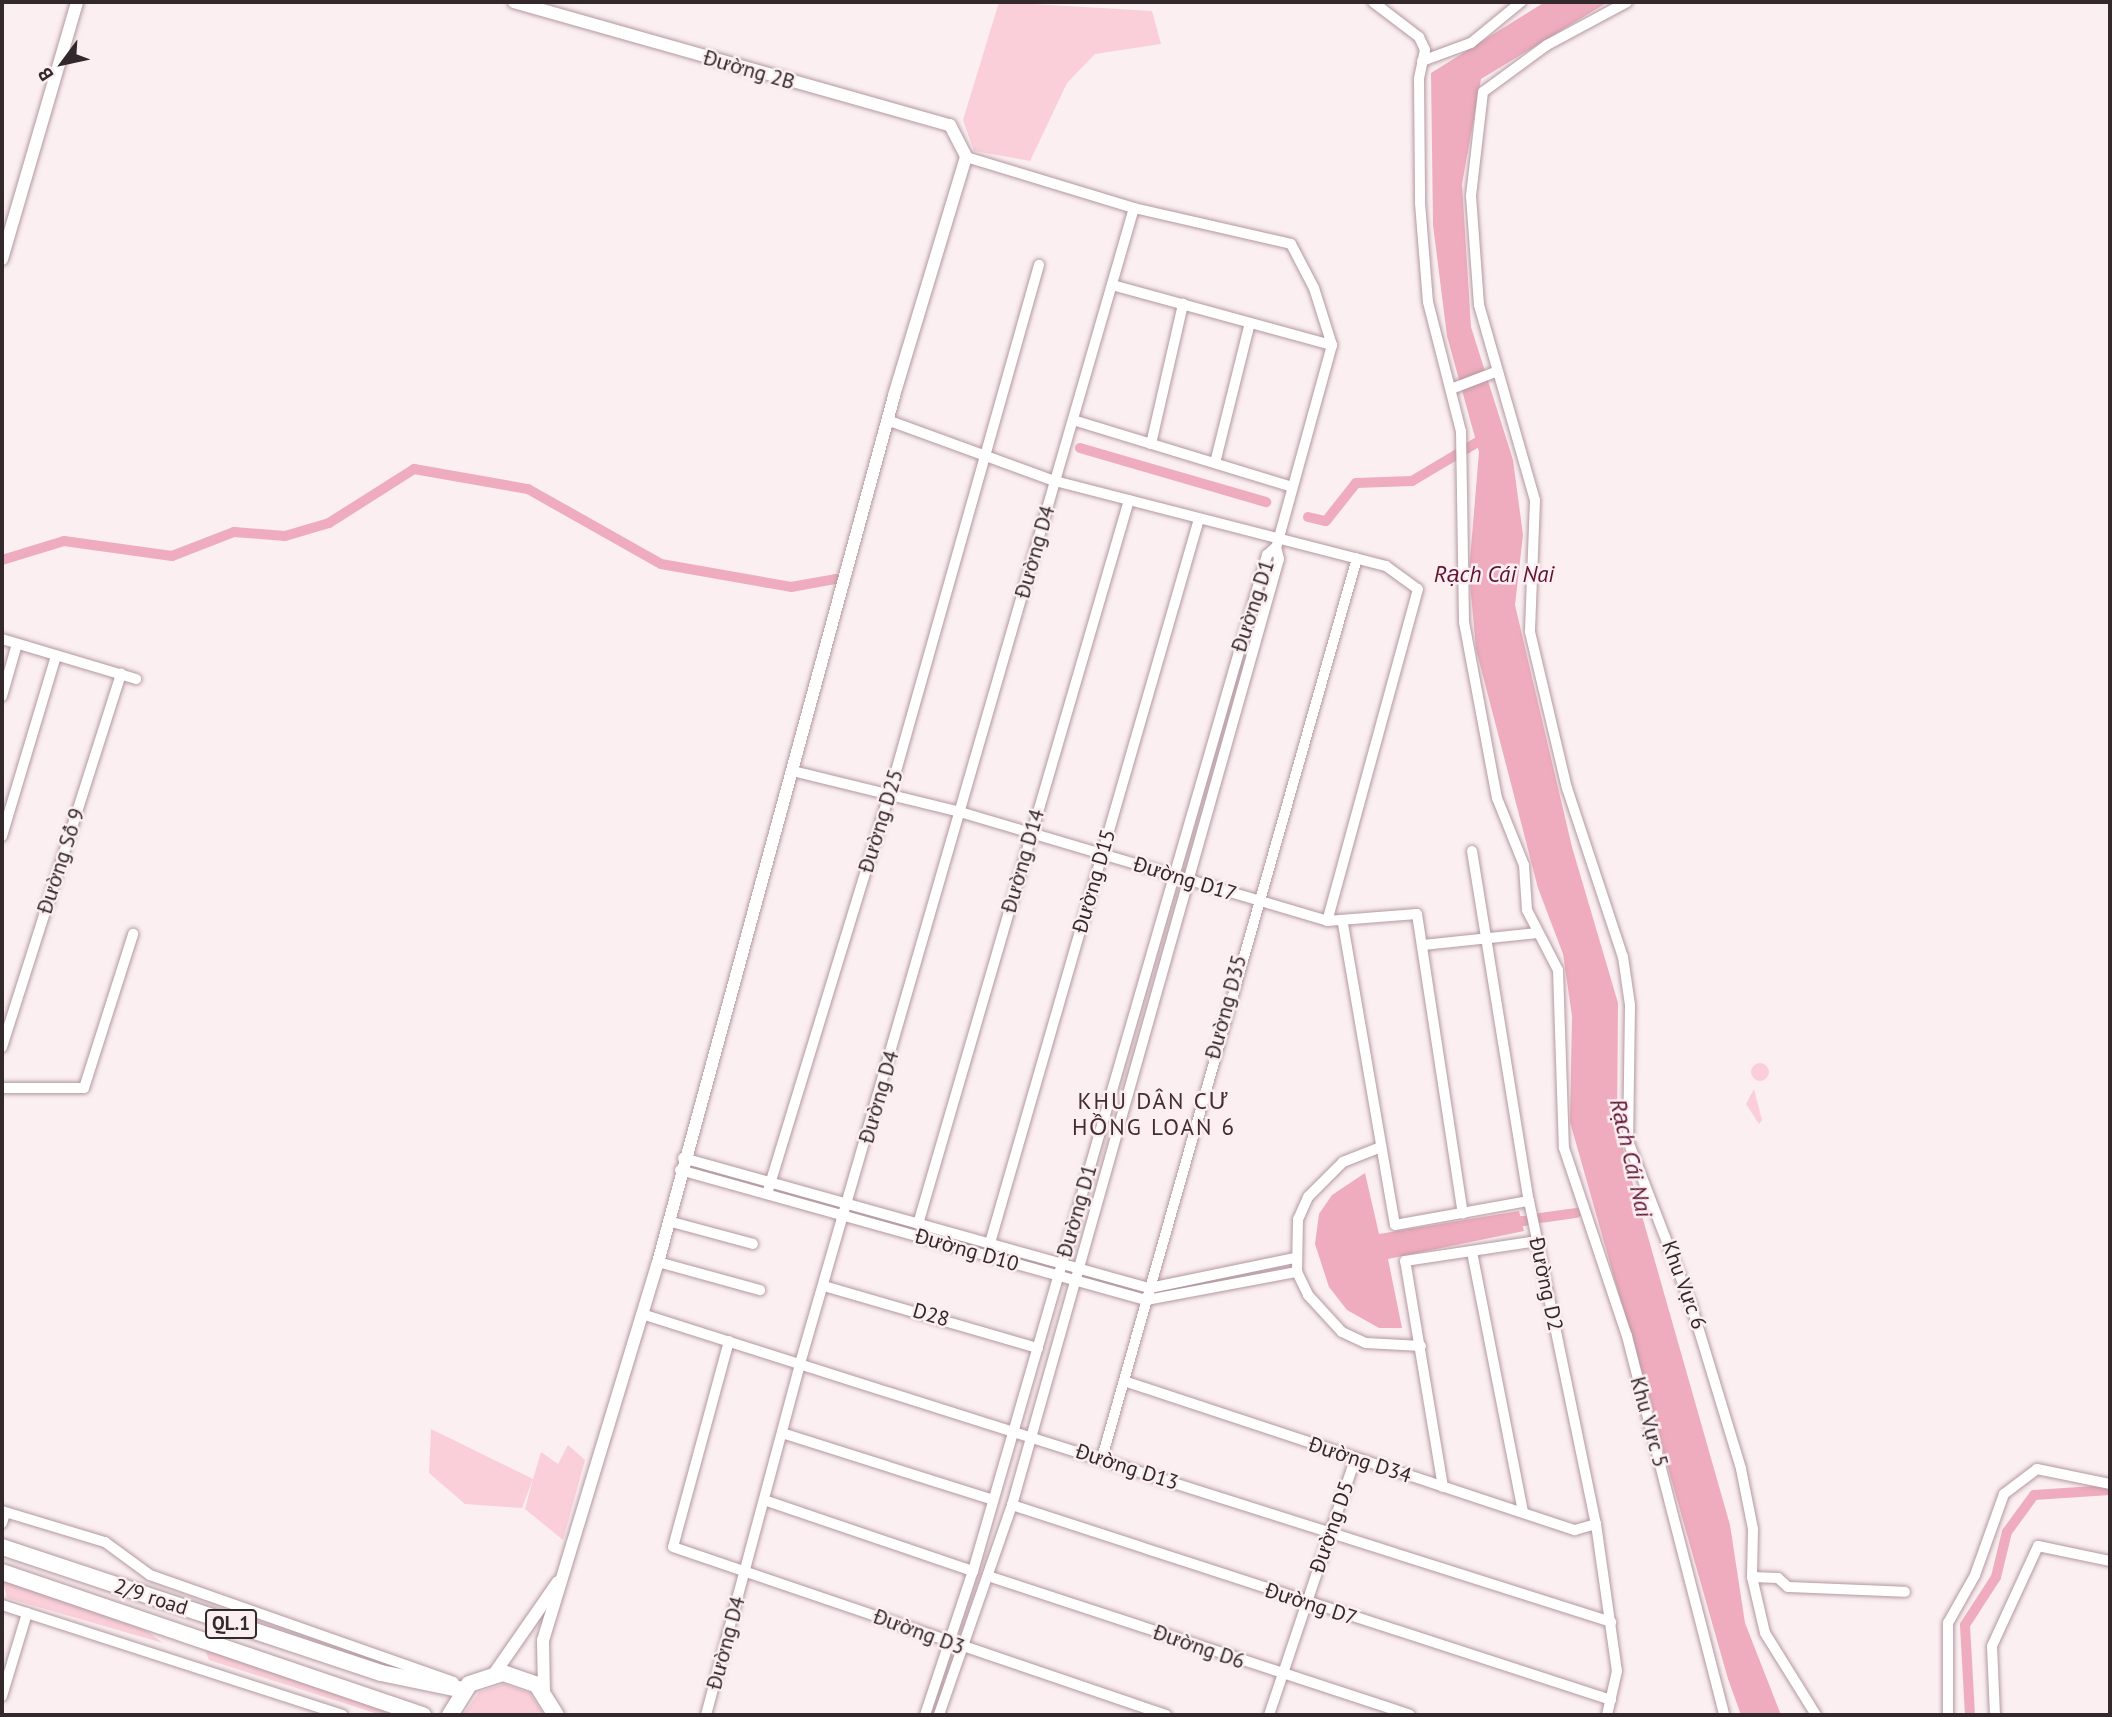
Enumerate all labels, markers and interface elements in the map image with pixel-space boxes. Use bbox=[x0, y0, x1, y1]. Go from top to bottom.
north arrow bbox=[28, 28, 98, 98]
street label: Đường 2B bbox=[700, 45, 798, 95]
text: B bbox=[32, 63, 59, 86]
street label: Đường D4 bbox=[1010, 503, 1060, 601]
street label: Đường D1 bbox=[1226, 557, 1280, 655]
water label: Rạch Cái Nai bbox=[1434, 560, 1554, 588]
street label: Đường D25 bbox=[853, 766, 909, 876]
street label: Đường Số 9 bbox=[32, 805, 90, 917]
street label: Đường D14 bbox=[996, 806, 1050, 916]
street label: Đường D15 bbox=[1067, 826, 1121, 936]
street label: Đường D17 bbox=[1130, 851, 1240, 907]
street label: Đường D35 bbox=[1200, 952, 1252, 1062]
street label: Đường D4 bbox=[854, 1048, 904, 1146]
district label: KHU DÂN CƯ HỒNG LOAN 6 bbox=[1073, 1087, 1235, 1141]
water label: Rạch Cái Nai bbox=[1604, 1096, 1658, 1220]
street label: Đường D1 bbox=[1052, 1162, 1102, 1260]
street label: Đường D10 bbox=[912, 1223, 1022, 1277]
street label: Đường D2 bbox=[1524, 1235, 1568, 1333]
street label: Khu Vực 6 bbox=[1656, 1237, 1712, 1333]
street label: D28 bbox=[910, 1298, 952, 1332]
street label: Khu Vực 5 bbox=[1625, 1373, 1673, 1471]
street label: Đường D34 bbox=[1305, 1432, 1415, 1488]
street label: Đường D13 bbox=[1072, 1439, 1182, 1495]
street label: Đường D5 bbox=[1305, 1478, 1359, 1576]
street label: 2/9 road bbox=[111, 1573, 191, 1621]
street label: Đường D7 bbox=[1262, 1577, 1360, 1631]
street label: Đường D4 bbox=[702, 1594, 750, 1692]
street label: Đường D3 bbox=[870, 1604, 968, 1660]
road number: QL.1 bbox=[205, 1608, 257, 1640]
street label: Đường D6 bbox=[1150, 1620, 1248, 1674]

